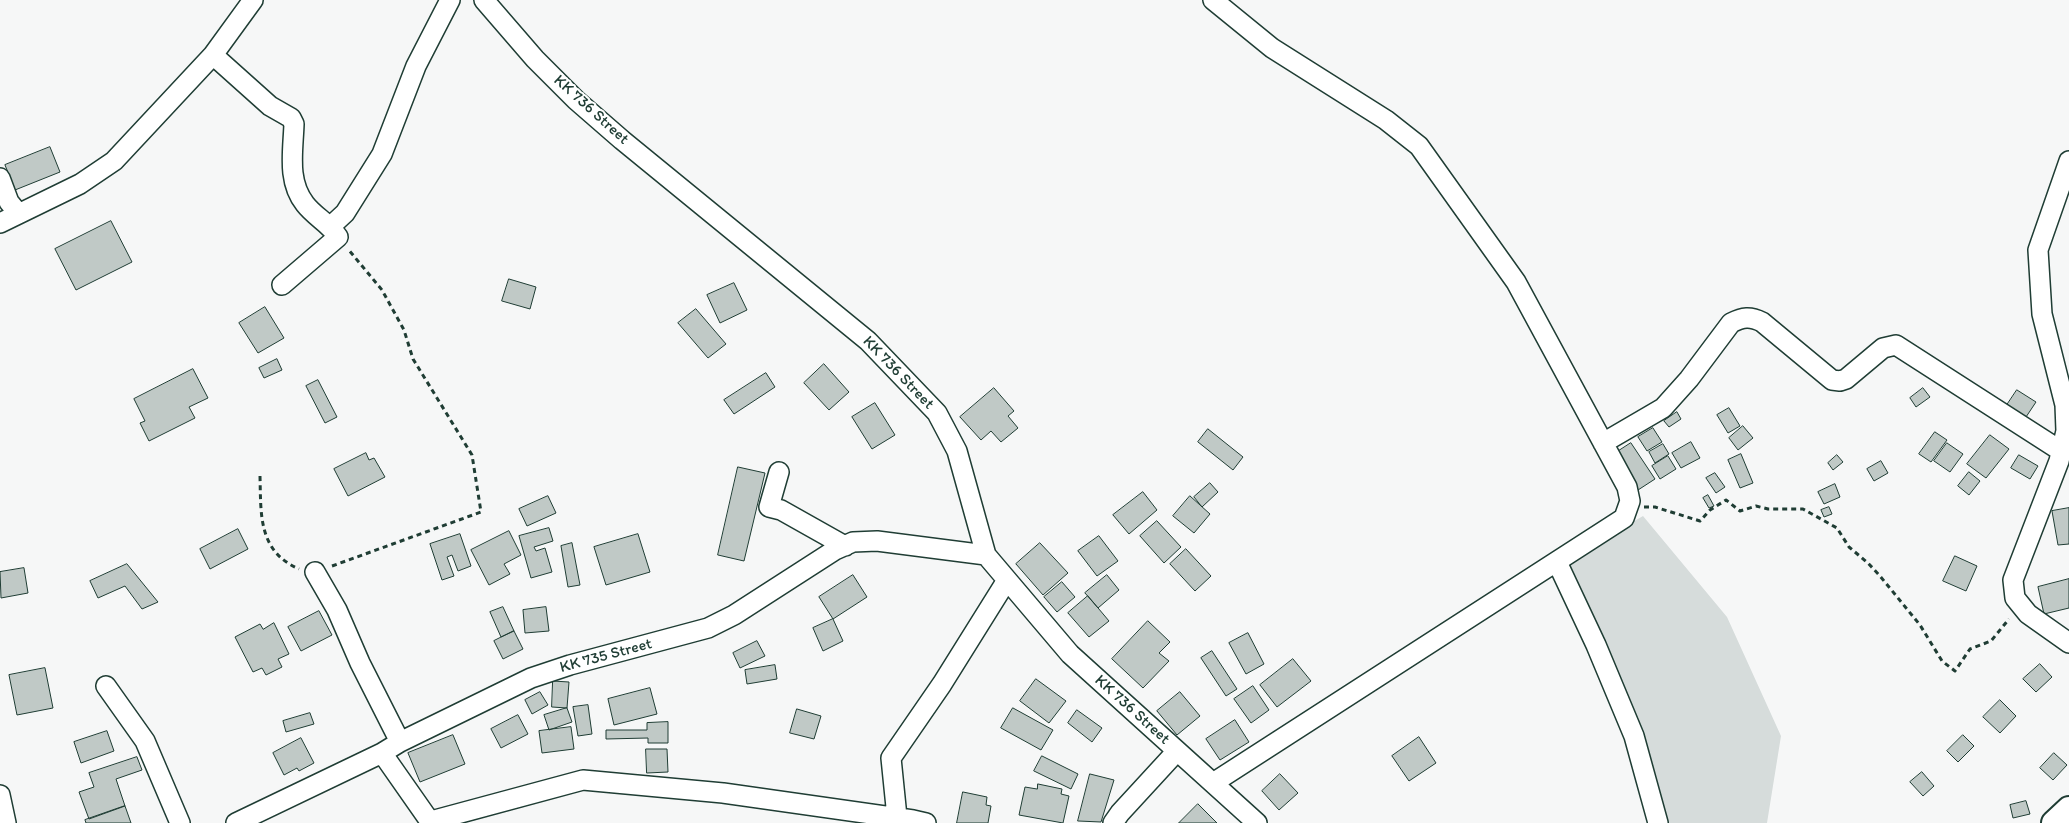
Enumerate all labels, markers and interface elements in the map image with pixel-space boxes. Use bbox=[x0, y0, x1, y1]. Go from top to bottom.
street label: KK 736 Street bbox=[549, 71, 633, 149]
street label: KK 736 Street bbox=[858, 332, 938, 414]
street label: KK 735 Street bbox=[558, 634, 654, 678]
street label: KK 736 Street bbox=[1090, 671, 1174, 749]

